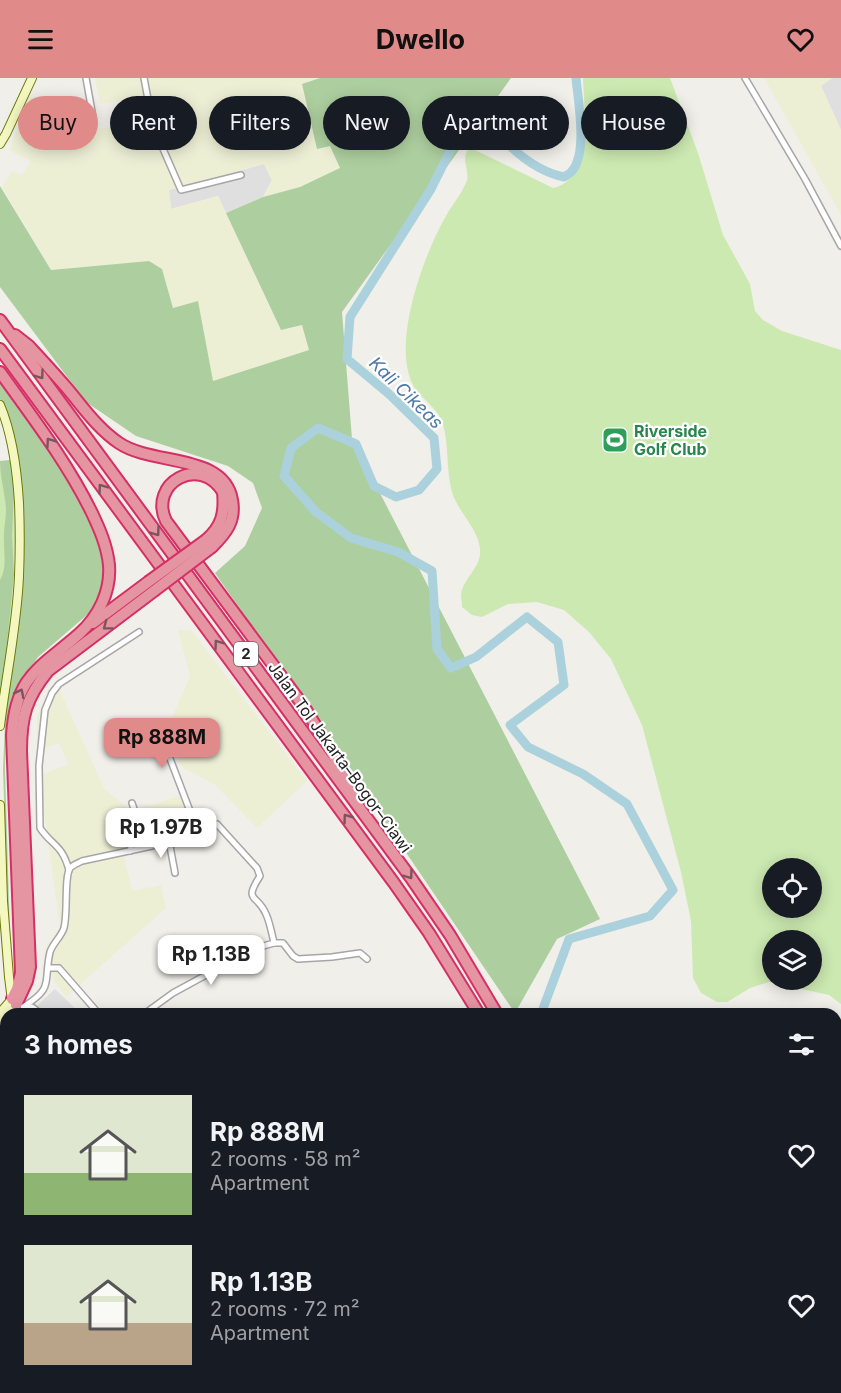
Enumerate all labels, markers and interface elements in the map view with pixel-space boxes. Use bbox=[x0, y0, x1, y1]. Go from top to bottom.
icon: menu bbox=[24, 23, 57, 56]
text: Dwello bbox=[376, 23, 465, 56]
icon: heart bbox=[784, 23, 817, 56]
chip: Buy bbox=[18, 96, 98, 150]
chip: Rent bbox=[110, 96, 197, 150]
chip: Filters bbox=[209, 96, 311, 150]
chip: New bbox=[323, 96, 410, 150]
chip: Apartment bbox=[422, 96, 569, 150]
chip: House bbox=[581, 96, 687, 150]
water label: Kali Cikeas bbox=[365, 352, 447, 433]
one-way arrow bbox=[33, 368, 44, 379]
place label: Riverside Golf Club bbox=[634, 421, 707, 459]
sports icon: Riverside Golf Club bbox=[600, 425, 630, 455]
one-way arrow bbox=[47, 438, 58, 449]
one-way arrow bbox=[99, 483, 110, 494]
one-way arrow bbox=[149, 525, 160, 536]
one-way arrow bbox=[102, 619, 113, 630]
one-way arrow bbox=[215, 640, 226, 651]
road number: 2 bbox=[234, 642, 258, 666]
street label: Jalan Tol Jakarta–Bogor–Ciawi bbox=[264, 658, 416, 856]
one-way arrow bbox=[13, 689, 25, 700]
pin: Rp 888M bbox=[107, 718, 217, 769]
text: Rp 888M bbox=[118, 725, 206, 749]
pin: Rp 1.97B bbox=[99, 808, 223, 859]
one-way arrow bbox=[343, 814, 354, 825]
text: Rp 1.97B bbox=[120, 815, 203, 839]
map controls bbox=[762, 858, 822, 990]
button: locate bbox=[762, 858, 822, 918]
one-way arrow bbox=[401, 868, 412, 879]
button: layers bbox=[762, 930, 822, 990]
pin: Rp 1.13B bbox=[149, 935, 273, 986]
text: Rp 1.13B bbox=[172, 942, 250, 966]
icon: filters bbox=[785, 1028, 818, 1061]
text: 3 homes bbox=[24, 1029, 133, 1060]
text: Rp 888M bbox=[210, 1116, 325, 1147]
icon: home bbox=[72, 1119, 144, 1191]
icon: heart bbox=[785, 1139, 818, 1172]
text: 2 rooms · 58 m² bbox=[210, 1147, 361, 1171]
text: Apartment bbox=[210, 1171, 309, 1195]
text: Rp 1.13B bbox=[210, 1266, 312, 1297]
icon: home bbox=[72, 1269, 144, 1341]
icon: heart bbox=[785, 1289, 818, 1322]
text: 2 rooms · 72 m² bbox=[210, 1297, 360, 1321]
text: Apartment bbox=[210, 1321, 309, 1345]

